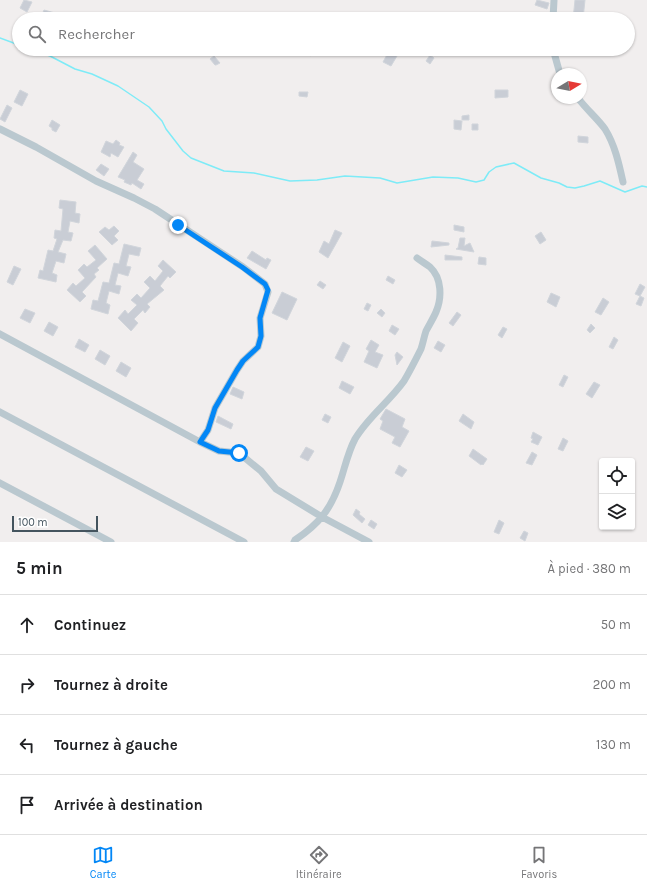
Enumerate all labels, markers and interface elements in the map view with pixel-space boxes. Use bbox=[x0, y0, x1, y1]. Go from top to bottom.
search box bbox=[12, 12, 635, 56]
icon: search bbox=[26, 23, 48, 45]
text: Rechercher bbox=[58, 25, 135, 43]
north arrow bbox=[551, 68, 587, 104]
route end bbox=[169, 216, 187, 234]
route start bbox=[230, 444, 248, 462]
map controls bbox=[599, 458, 635, 530]
button: locate bbox=[599, 458, 635, 494]
button: layers bbox=[599, 494, 635, 530]
scale bar bbox=[12, 514, 98, 533]
text: 100 m bbox=[18, 516, 48, 529]
text: 5 min bbox=[16, 558, 63, 578]
text: À pied · 380 m bbox=[547, 561, 631, 576]
icon: ahead bbox=[16, 614, 38, 636]
text: Continuez bbox=[54, 616, 126, 634]
text: 50 m bbox=[601, 617, 631, 632]
icon: right bbox=[16, 674, 38, 696]
text: Tournez à droite bbox=[54, 676, 168, 694]
text: 200 m bbox=[593, 677, 631, 692]
icon: left bbox=[16, 734, 38, 756]
text: Tournez à gauche bbox=[54, 736, 178, 754]
text: 130 m bbox=[596, 737, 631, 752]
icon: arrive bbox=[16, 794, 38, 816]
text: Arrivée à destination bbox=[54, 796, 203, 814]
tab: Carte bbox=[90, 844, 116, 881]
tab: Itinéraire bbox=[296, 844, 342, 881]
tab: Favoris bbox=[521, 844, 557, 881]

